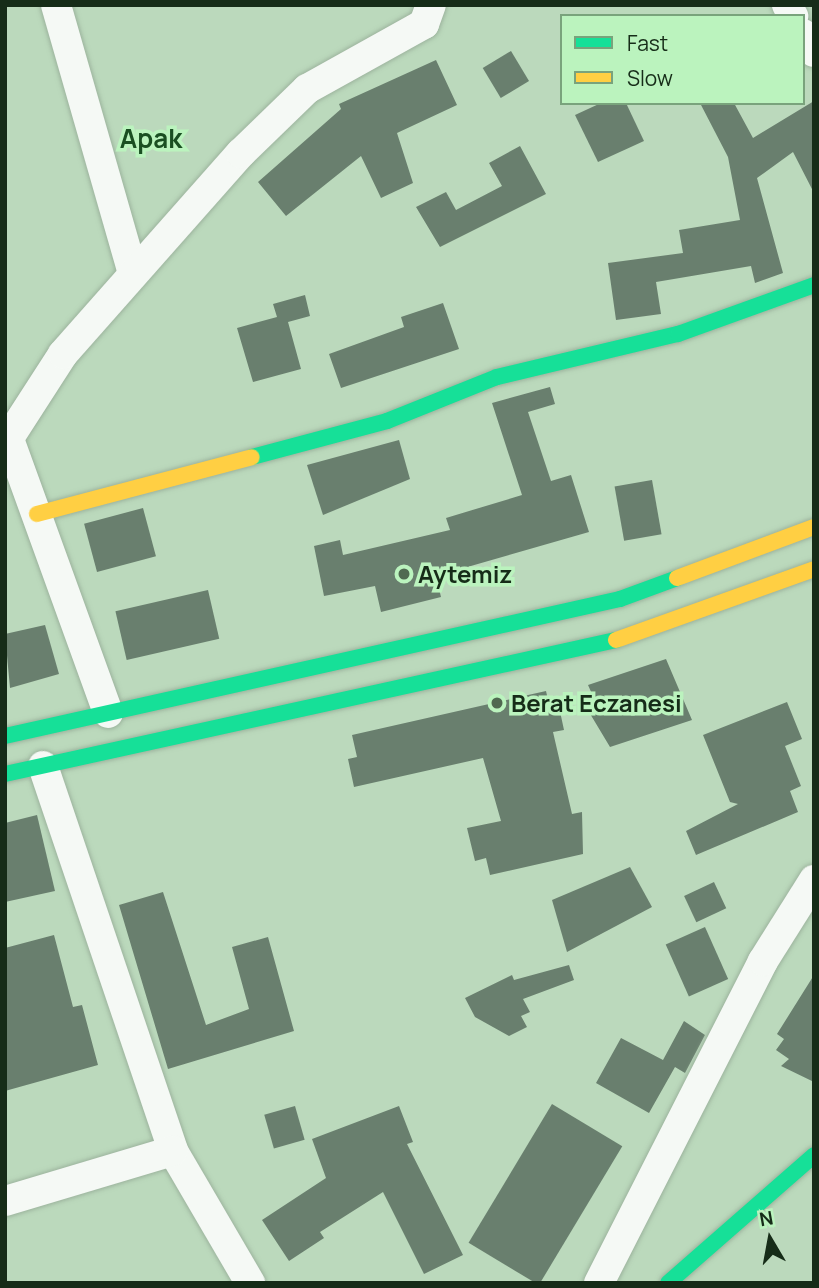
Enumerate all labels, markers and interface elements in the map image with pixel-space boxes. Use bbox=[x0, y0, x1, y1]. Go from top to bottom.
legend bbox=[560, 14, 805, 105]
text: Fast bbox=[627, 29, 668, 57]
text: Slow bbox=[627, 64, 673, 92]
district label: Apak bbox=[120, 123, 182, 155]
place label: Aytemiz bbox=[418, 560, 512, 588]
marker: Aytemiz bbox=[396, 566, 412, 582]
place label: Berat Eczanesi bbox=[511, 689, 682, 717]
marker: Berat Eczanesi bbox=[489, 695, 505, 711]
north arrow bbox=[735, 1204, 805, 1274]
text: N bbox=[757, 1204, 775, 1232]

